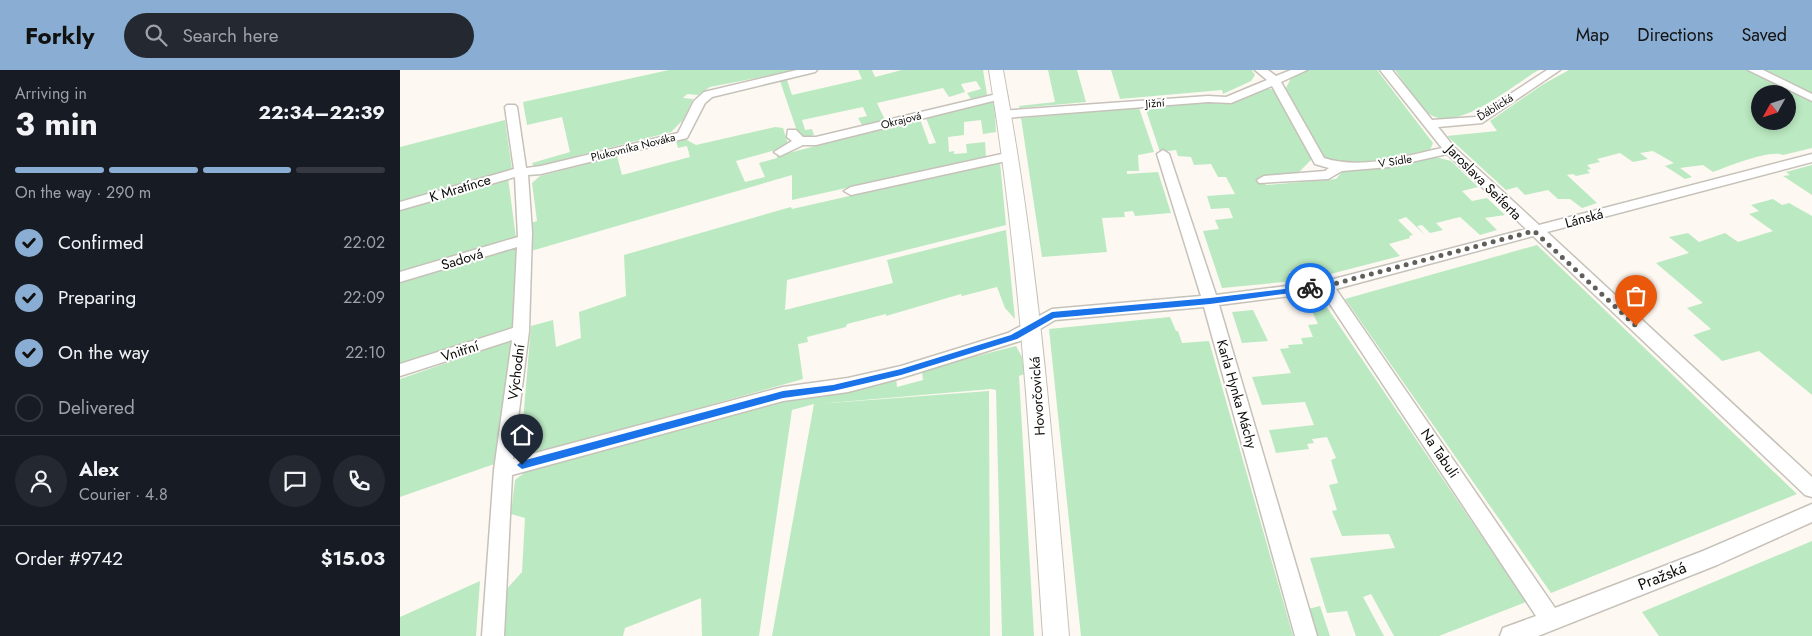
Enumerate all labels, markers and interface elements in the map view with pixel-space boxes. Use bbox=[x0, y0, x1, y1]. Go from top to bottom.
search box bbox=[124, 13, 474, 58]
text: Forkly bbox=[25, 18, 94, 53]
icon: search bbox=[142, 21, 170, 49]
text: Search here bbox=[182, 22, 279, 49]
text: Map bbox=[1576, 22, 1609, 48]
text: Directions bbox=[1637, 22, 1713, 48]
text: Saved bbox=[1741, 22, 1787, 48]
text: Arriving in bbox=[15, 82, 87, 105]
north arrow bbox=[1751, 85, 1796, 130]
map controls bbox=[1751, 85, 1796, 130]
street label: Ďáblická bbox=[1474, 90, 1516, 124]
street label: Jižní bbox=[1143, 94, 1166, 112]
text: 22:34–22:39 bbox=[258, 99, 385, 126]
text: 3 min bbox=[15, 101, 98, 147]
street label: Okrajová bbox=[879, 107, 923, 133]
street label: Plukovníka Nováka bbox=[589, 129, 677, 165]
street label: Jaroslava Seiferta bbox=[1440, 138, 1526, 224]
street label: V Sídle bbox=[1377, 150, 1413, 172]
street label: K Mratínce bbox=[427, 169, 493, 207]
text: On the way · 290 m bbox=[15, 181, 151, 204]
street label: Lánská bbox=[1563, 203, 1605, 233]
icon: check bbox=[15, 229, 43, 257]
text: Confirmed bbox=[58, 229, 144, 256]
text: 22:02 bbox=[343, 231, 385, 254]
street label: Sadová bbox=[439, 243, 485, 275]
courier bbox=[1285, 263, 1335, 313]
icon: bike bbox=[1296, 274, 1324, 302]
pin bbox=[1615, 275, 1657, 326]
icon: bag bbox=[1622, 282, 1650, 310]
icon: check bbox=[15, 284, 43, 312]
text: Preparing bbox=[58, 284, 136, 311]
text: 22:09 bbox=[343, 286, 385, 309]
street label: Vnitřní bbox=[439, 335, 483, 366]
street label: Karla Hynka Máchy bbox=[1212, 337, 1262, 452]
icon: check bbox=[15, 339, 43, 367]
text: On the way bbox=[58, 339, 149, 366]
text: 22:10 bbox=[345, 341, 385, 364]
street label: Východní bbox=[503, 342, 530, 401]
street label: Hovorčovická bbox=[1024, 356, 1050, 436]
text: Delivered bbox=[58, 394, 135, 421]
pin bbox=[501, 414, 543, 465]
icon: home bbox=[508, 421, 536, 449]
street label: Na Tabuli bbox=[1416, 424, 1464, 482]
button: person bbox=[15, 455, 67, 507]
button: chat bbox=[269, 455, 321, 507]
button: phone bbox=[333, 455, 385, 507]
text: Alex bbox=[79, 456, 119, 483]
text: Courier · 4.8 bbox=[79, 483, 168, 506]
text: Order #9742 bbox=[15, 545, 123, 572]
text: $15.03 bbox=[321, 545, 385, 572]
street label: Pražská bbox=[1634, 556, 1690, 596]

